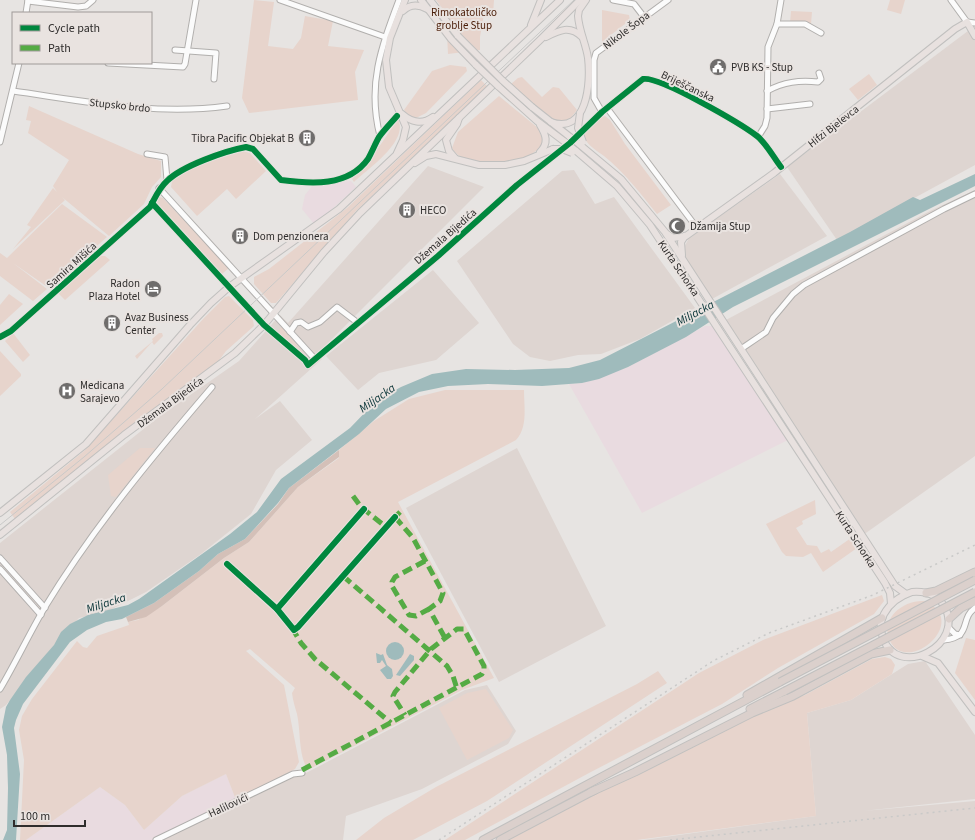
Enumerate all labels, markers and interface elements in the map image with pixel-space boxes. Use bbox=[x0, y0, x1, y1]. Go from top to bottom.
park label: Rimokatoličko groblje Stup bbox=[431, 5, 497, 33]
street label: Nikole Šopa bbox=[600, 8, 653, 53]
legend bbox=[12, 12, 152, 64]
text: Cycle path bbox=[48, 20, 100, 37]
text: Path bbox=[48, 40, 71, 57]
public building icon: PVB KS - Stup bbox=[708, 57, 728, 77]
place label: PVB KS - Stup bbox=[731, 60, 793, 75]
street label: Briješčanska bbox=[659, 67, 717, 106]
street label: Stupsko brdo bbox=[89, 95, 151, 116]
street label: Hifzi Bjelevca bbox=[805, 102, 862, 151]
building icon: Tibra Pacific Objekat B bbox=[297, 128, 317, 148]
place label: Tibra Pacific Objekat B bbox=[191, 131, 295, 146]
building icon: HECO bbox=[397, 200, 417, 220]
place label: HECO bbox=[420, 203, 446, 218]
street label: Džemala Bijedića bbox=[411, 205, 480, 268]
mosque icon: Džamija Stup bbox=[667, 216, 687, 236]
place label: Džamija Stup bbox=[690, 219, 750, 234]
building icon: Dom penzionera bbox=[230, 226, 250, 246]
place label: Dom penzionera bbox=[253, 229, 329, 244]
street label: Kurta Schorka bbox=[654, 237, 703, 299]
street label: Samira Mišića bbox=[43, 239, 100, 292]
place label: Radon Plaza Hotel bbox=[88, 276, 140, 304]
hotel icon: Radon Plaza Hotel bbox=[143, 279, 163, 299]
water label: Miljacka bbox=[673, 296, 718, 331]
place label: Avaz Business Center bbox=[125, 310, 189, 338]
building icon: Avaz Business Center bbox=[102, 313, 122, 333]
street label: Džemala Bijedića bbox=[134, 373, 206, 432]
place label: Medicana Sarajevo bbox=[80, 378, 124, 406]
water label: Miljacka bbox=[356, 379, 399, 417]
hospital icon: Medicana Sarajevo bbox=[57, 381, 77, 401]
street label: Kurta Schorka bbox=[832, 508, 880, 571]
water label: Miljacka bbox=[84, 589, 129, 618]
street label: Halilovići bbox=[206, 790, 251, 821]
scale bar bbox=[14, 802, 85, 828]
text: 100 m bbox=[20, 808, 50, 825]

